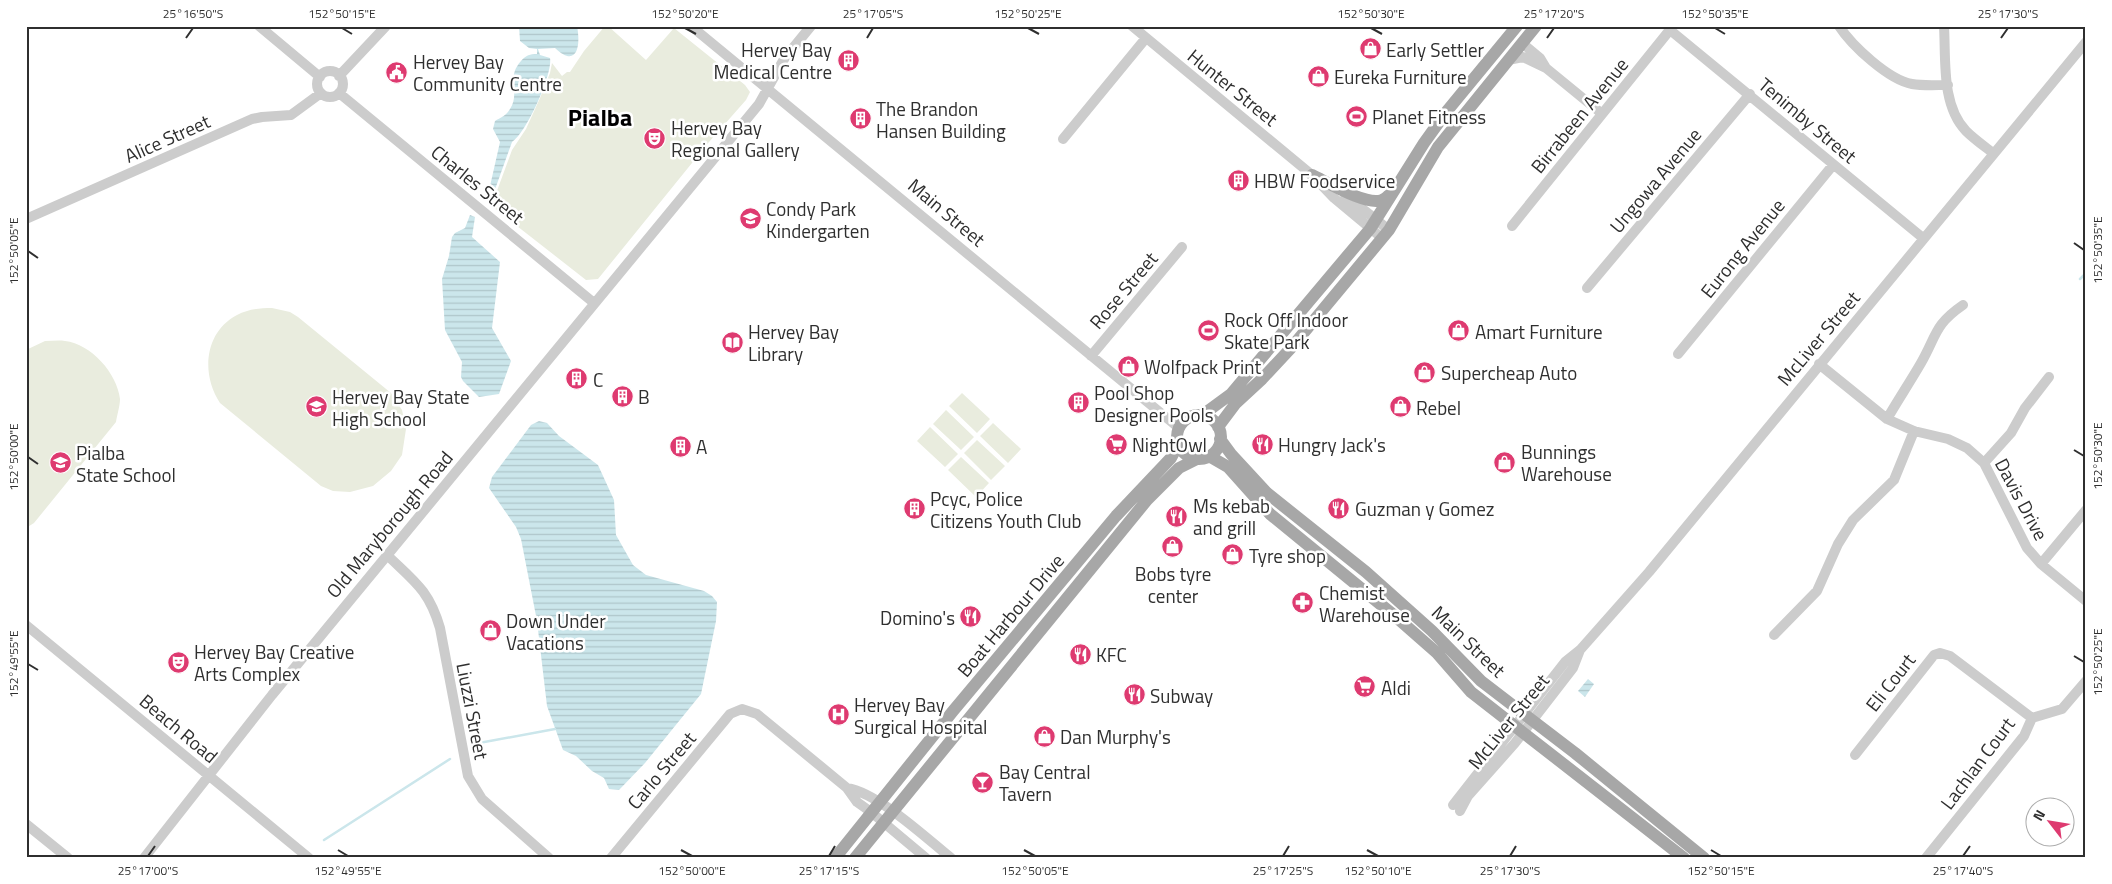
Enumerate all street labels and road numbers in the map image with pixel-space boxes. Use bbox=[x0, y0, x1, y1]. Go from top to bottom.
street label: Hunter Street bbox=[1181, 41, 1285, 133]
street label: Birrabeen Avenue bbox=[1523, 51, 1635, 179]
street label: Tenimby Street bbox=[1753, 70, 1864, 170]
street label: Alice Street bbox=[120, 106, 215, 170]
street label: Ungowa Avenue bbox=[1602, 121, 1708, 239]
street label: Charles Street bbox=[425, 137, 531, 231]
street label: Main Street bbox=[902, 171, 992, 253]
street label: Eurong Avenue bbox=[1693, 192, 1791, 304]
street label: Rose Street bbox=[1082, 245, 1164, 335]
street label: McLiver Street bbox=[1770, 284, 1867, 392]
street label: Old Maryborough Road bbox=[319, 444, 459, 604]
street label: Davis Drive bbox=[1988, 453, 2056, 545]
street label: Boat Harbour Drive bbox=[950, 547, 1070, 683]
street label: Main Street bbox=[1425, 598, 1513, 684]
street label: Eli Court bbox=[1858, 647, 1922, 717]
street label: Liuzzi Street bbox=[449, 660, 497, 762]
street label: McLiver Street bbox=[1460, 667, 1556, 775]
street label: Beach Road bbox=[133, 686, 225, 770]
street label: Lachlan Court bbox=[1933, 711, 2022, 815]
street label: Carlo Street bbox=[620, 724, 703, 815]

